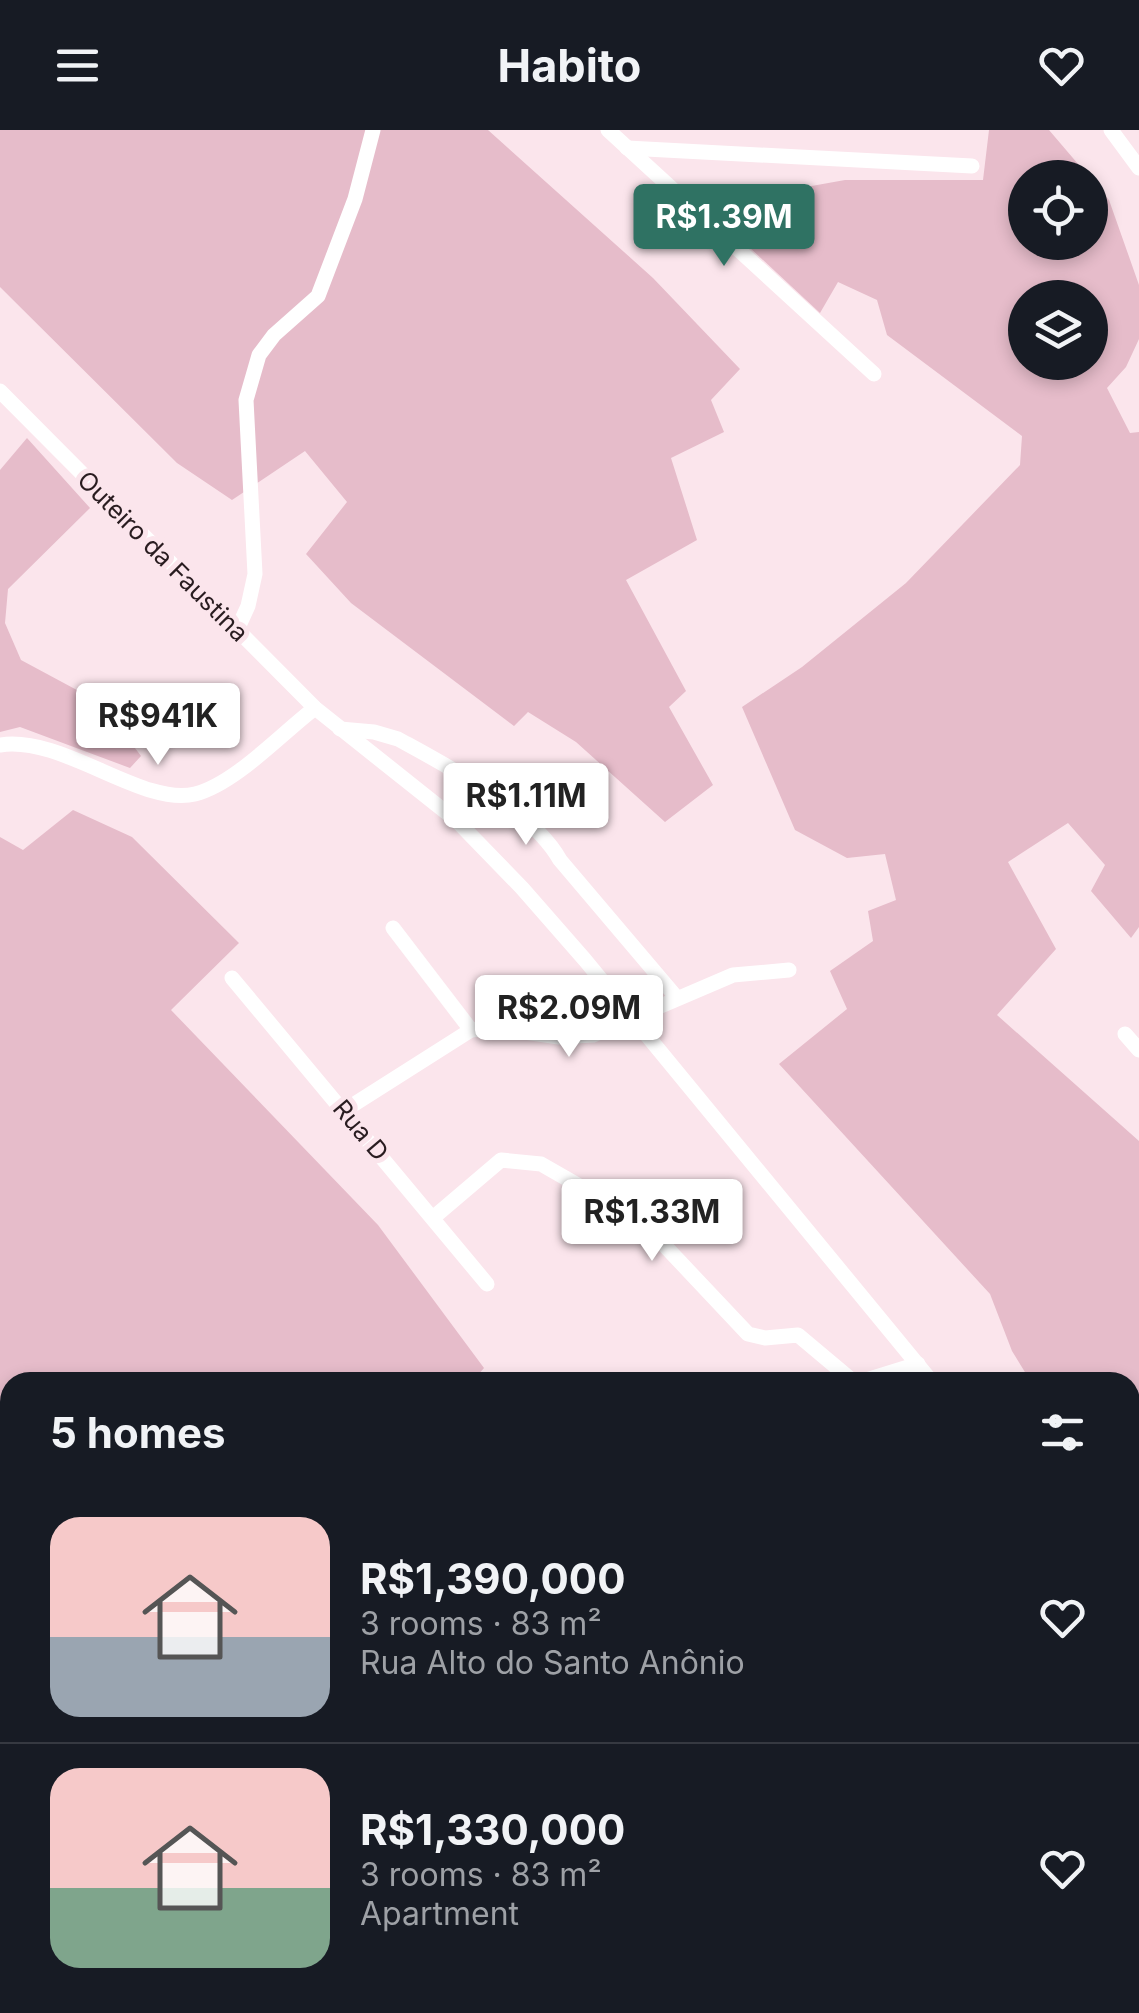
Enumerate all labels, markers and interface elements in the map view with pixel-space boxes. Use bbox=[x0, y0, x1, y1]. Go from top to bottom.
icon: menu bbox=[50, 38, 105, 93]
text: Habito bbox=[498, 38, 641, 93]
icon: heart bbox=[1034, 38, 1089, 93]
map controls bbox=[1008, 160, 1108, 380]
button: locate bbox=[1008, 160, 1108, 260]
pin: R$1.39M bbox=[632, 184, 816, 269]
text: R$1.39M bbox=[656, 197, 792, 236]
button: layers bbox=[1008, 280, 1108, 380]
street label: Outeiro da Faustina bbox=[71, 464, 255, 648]
pin: R$941K bbox=[77, 683, 239, 768]
text: R$941K bbox=[98, 696, 218, 735]
pin: R$1.11M bbox=[434, 763, 618, 848]
text: R$1.11M bbox=[466, 776, 586, 815]
pin: R$2.09M bbox=[477, 975, 661, 1060]
text: R$2.09M bbox=[497, 988, 641, 1027]
street label: Rua D bbox=[327, 1094, 395, 1166]
pin: R$1.33M bbox=[560, 1179, 744, 1264]
text: R$1.33M bbox=[584, 1192, 720, 1231]
icon: filters bbox=[1035, 1405, 1090, 1460]
text: 5 homes bbox=[50, 1407, 226, 1458]
text: R$1,390,000 bbox=[360, 1553, 626, 1604]
icon: home bbox=[130, 1557, 250, 1677]
icon: heart bbox=[1035, 1590, 1090, 1645]
text: 3 rooms · 83 m² bbox=[360, 1604, 602, 1643]
text: Rua Alto do Santo Anônio bbox=[360, 1643, 745, 1682]
text: R$1,330,000 bbox=[360, 1804, 625, 1855]
icon: home bbox=[130, 1808, 250, 1928]
icon: heart bbox=[1035, 1841, 1090, 1896]
text: 3 rooms · 83 m² bbox=[360, 1855, 602, 1894]
text: Apartment bbox=[360, 1894, 519, 1933]

